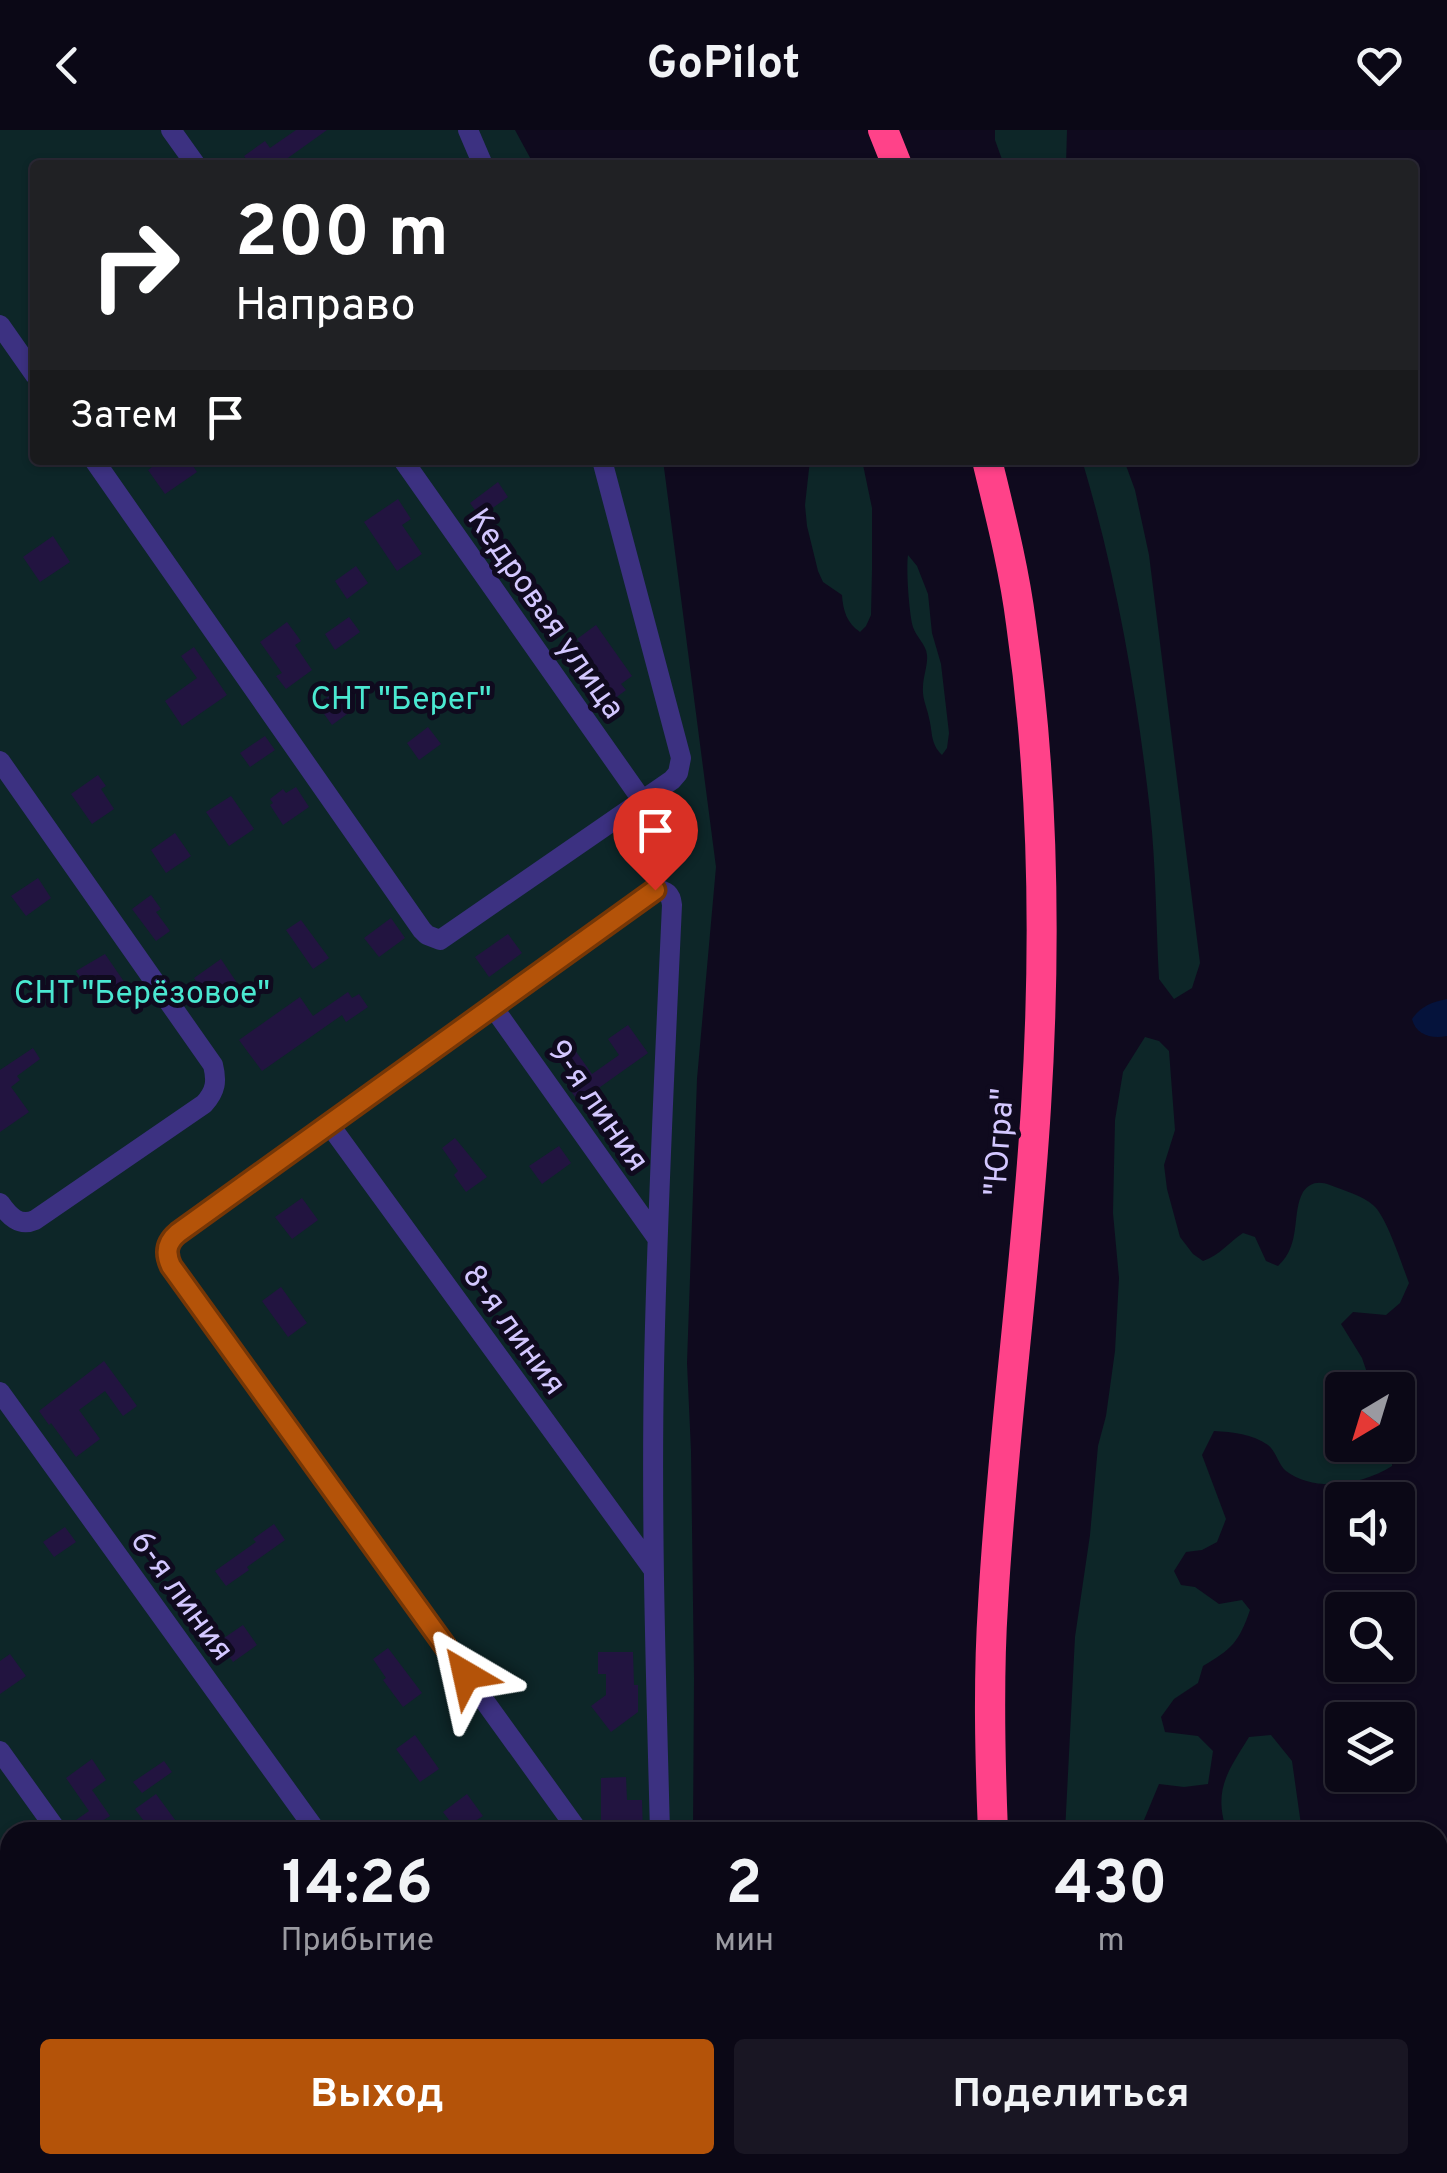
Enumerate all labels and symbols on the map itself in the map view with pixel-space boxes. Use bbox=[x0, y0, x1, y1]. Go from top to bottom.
street label: Кедровая улица bbox=[457, 502, 632, 728]
park label: СНТ "Берег" bbox=[310, 681, 492, 721]
pin bbox=[613, 788, 698, 891]
park label: СНТ "Берёзовое" bbox=[14, 975, 270, 1015]
street label: 9-я линия bbox=[537, 1033, 656, 1180]
street label: "Югра" bbox=[977, 1087, 1025, 1198]
street label: 8-я линия bbox=[452, 1258, 573, 1404]
north arrow bbox=[1325, 1372, 1415, 1462]
street label: 6-я линия bbox=[120, 1524, 241, 1670]
position arrow bbox=[414, 1623, 518, 1727]

